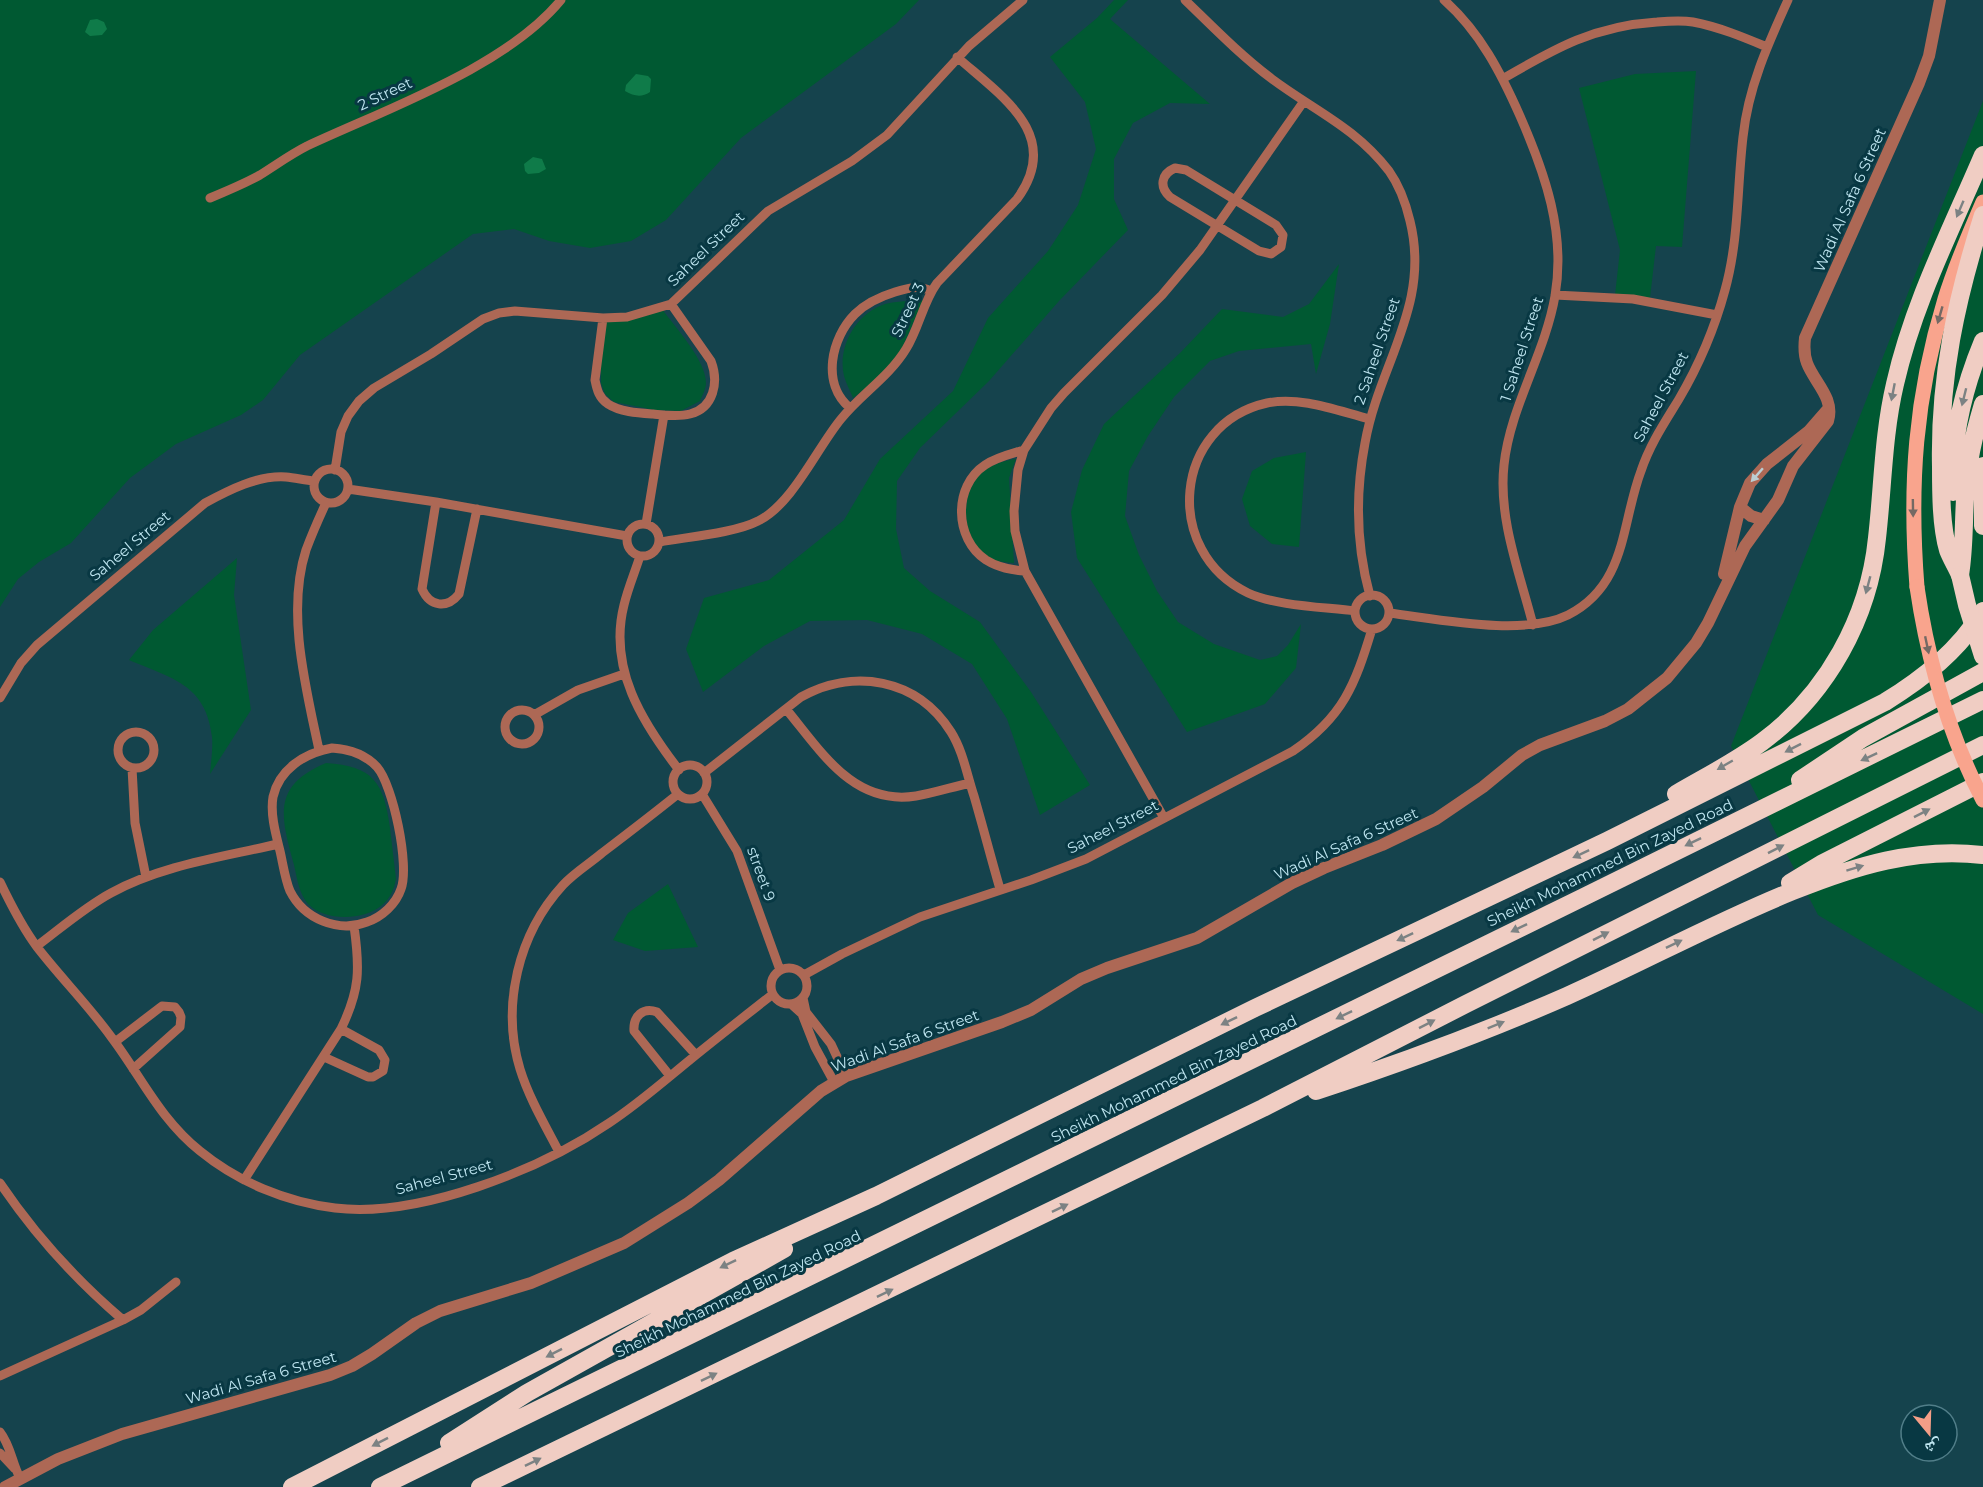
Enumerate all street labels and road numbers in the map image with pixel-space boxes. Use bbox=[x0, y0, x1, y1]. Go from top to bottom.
street label: 2 Street bbox=[355, 73, 415, 114]
street label: Wadi Al Safa 6 Street bbox=[1809, 125, 1890, 275]
street label: Saheel Street bbox=[663, 207, 748, 290]
street label: Street 3 bbox=[887, 280, 928, 340]
street label: 1 Saheel Street bbox=[1496, 294, 1547, 404]
street label: 2 Saheel Street bbox=[1349, 295, 1404, 407]
street label: Saheel Street bbox=[1629, 348, 1692, 445]
street label: Saheel Street bbox=[85, 506, 174, 585]
street label: Saheel Street bbox=[1064, 795, 1161, 858]
street label: Sheikh Mohammed Bin Zayed Road bbox=[1484, 795, 1736, 931]
street label: Wadi Al Safa 6 Street bbox=[1271, 803, 1421, 884]
street label: street 9 bbox=[743, 844, 780, 904]
street label: Wadi Al Safa 6 Street bbox=[828, 1005, 981, 1076]
street label: Sheikh Mohammed Bin Zayed Road bbox=[1048, 1011, 1300, 1147]
street label: Saheel Street bbox=[393, 1154, 494, 1199]
street label: Sheikh Mohammed Bin Zayed Road bbox=[612, 1226, 864, 1362]
street label: Wadi Al Safa 6 Street bbox=[183, 1347, 338, 1408]

